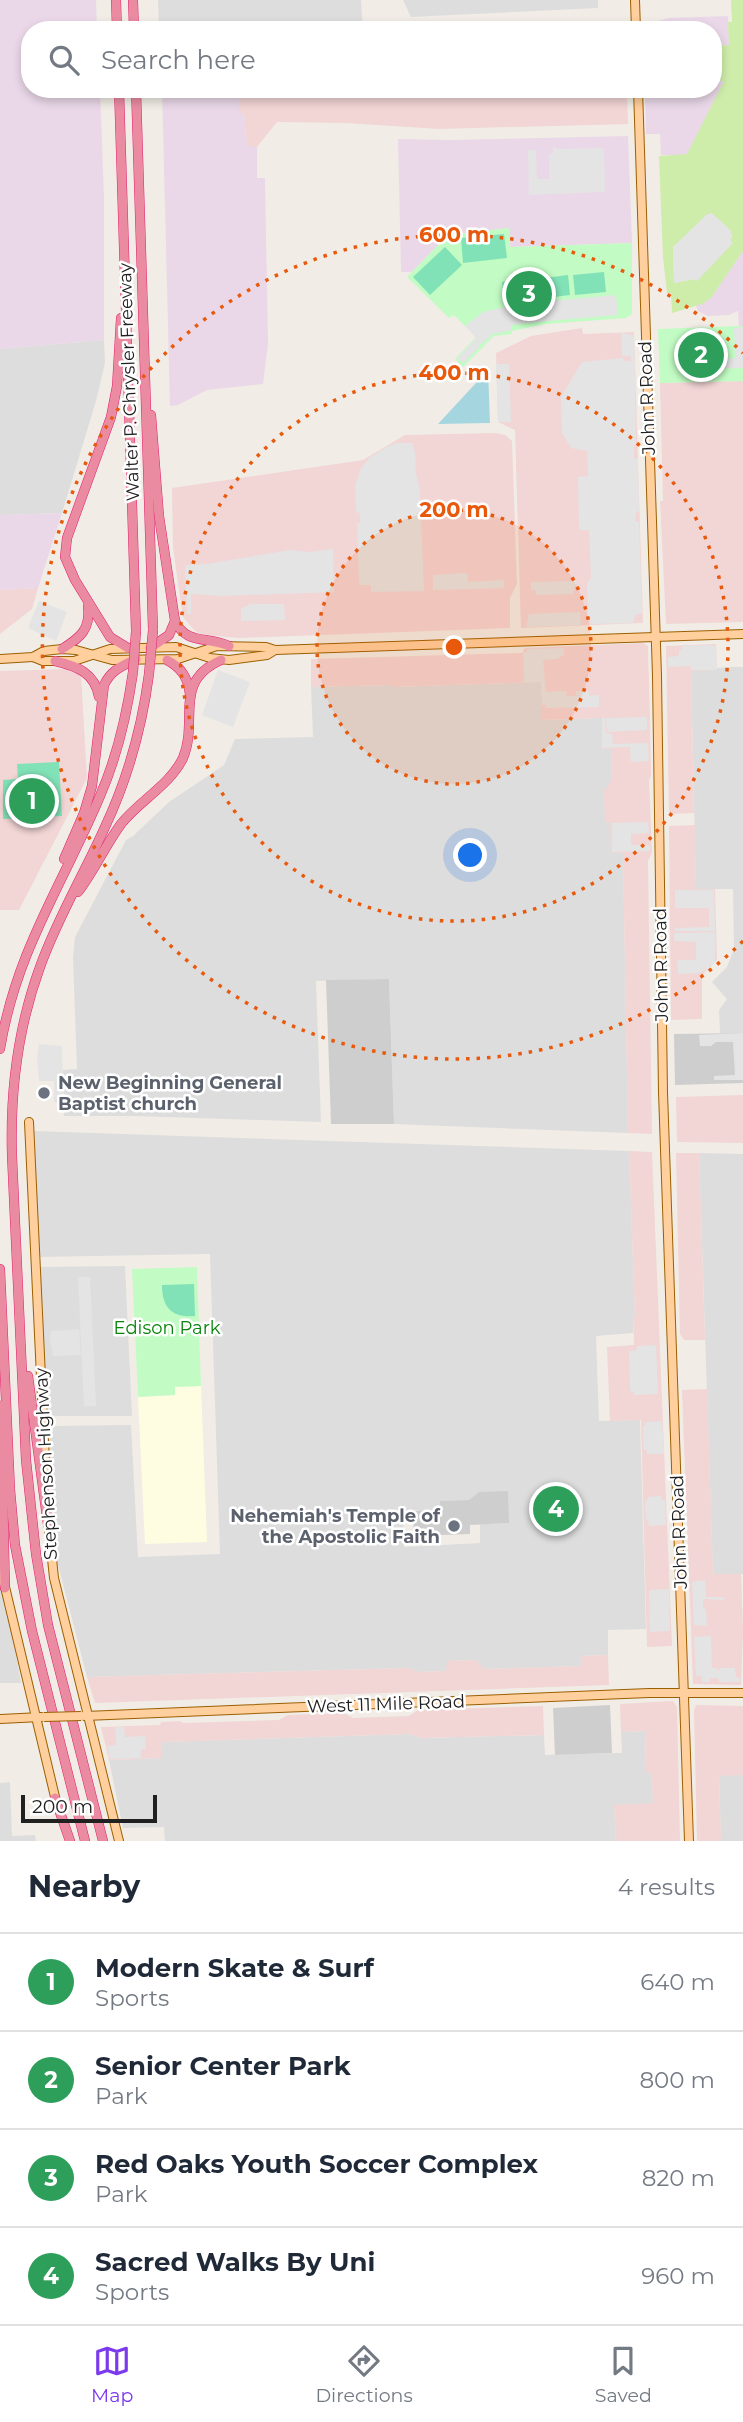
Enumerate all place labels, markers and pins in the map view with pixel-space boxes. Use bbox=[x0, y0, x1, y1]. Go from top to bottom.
pin: 3 bbox=[506, 268, 552, 320]
pin: 2 bbox=[678, 329, 724, 381]
centre of rings bbox=[442, 635, 466, 659]
pin: 1 bbox=[9, 775, 55, 827]
place label: New Beginning General Baptist church bbox=[58, 1072, 282, 1115]
marker: New Beginning General Baptist church bbox=[36, 1085, 52, 1101]
pin: 4 bbox=[533, 1483, 579, 1535]
place label: Nehemiah's Temple of the Apostolic Faith bbox=[230, 1505, 441, 1548]
marker: Nehemiah's Temple of the Apostolic Faith bbox=[446, 1518, 462, 1534]

